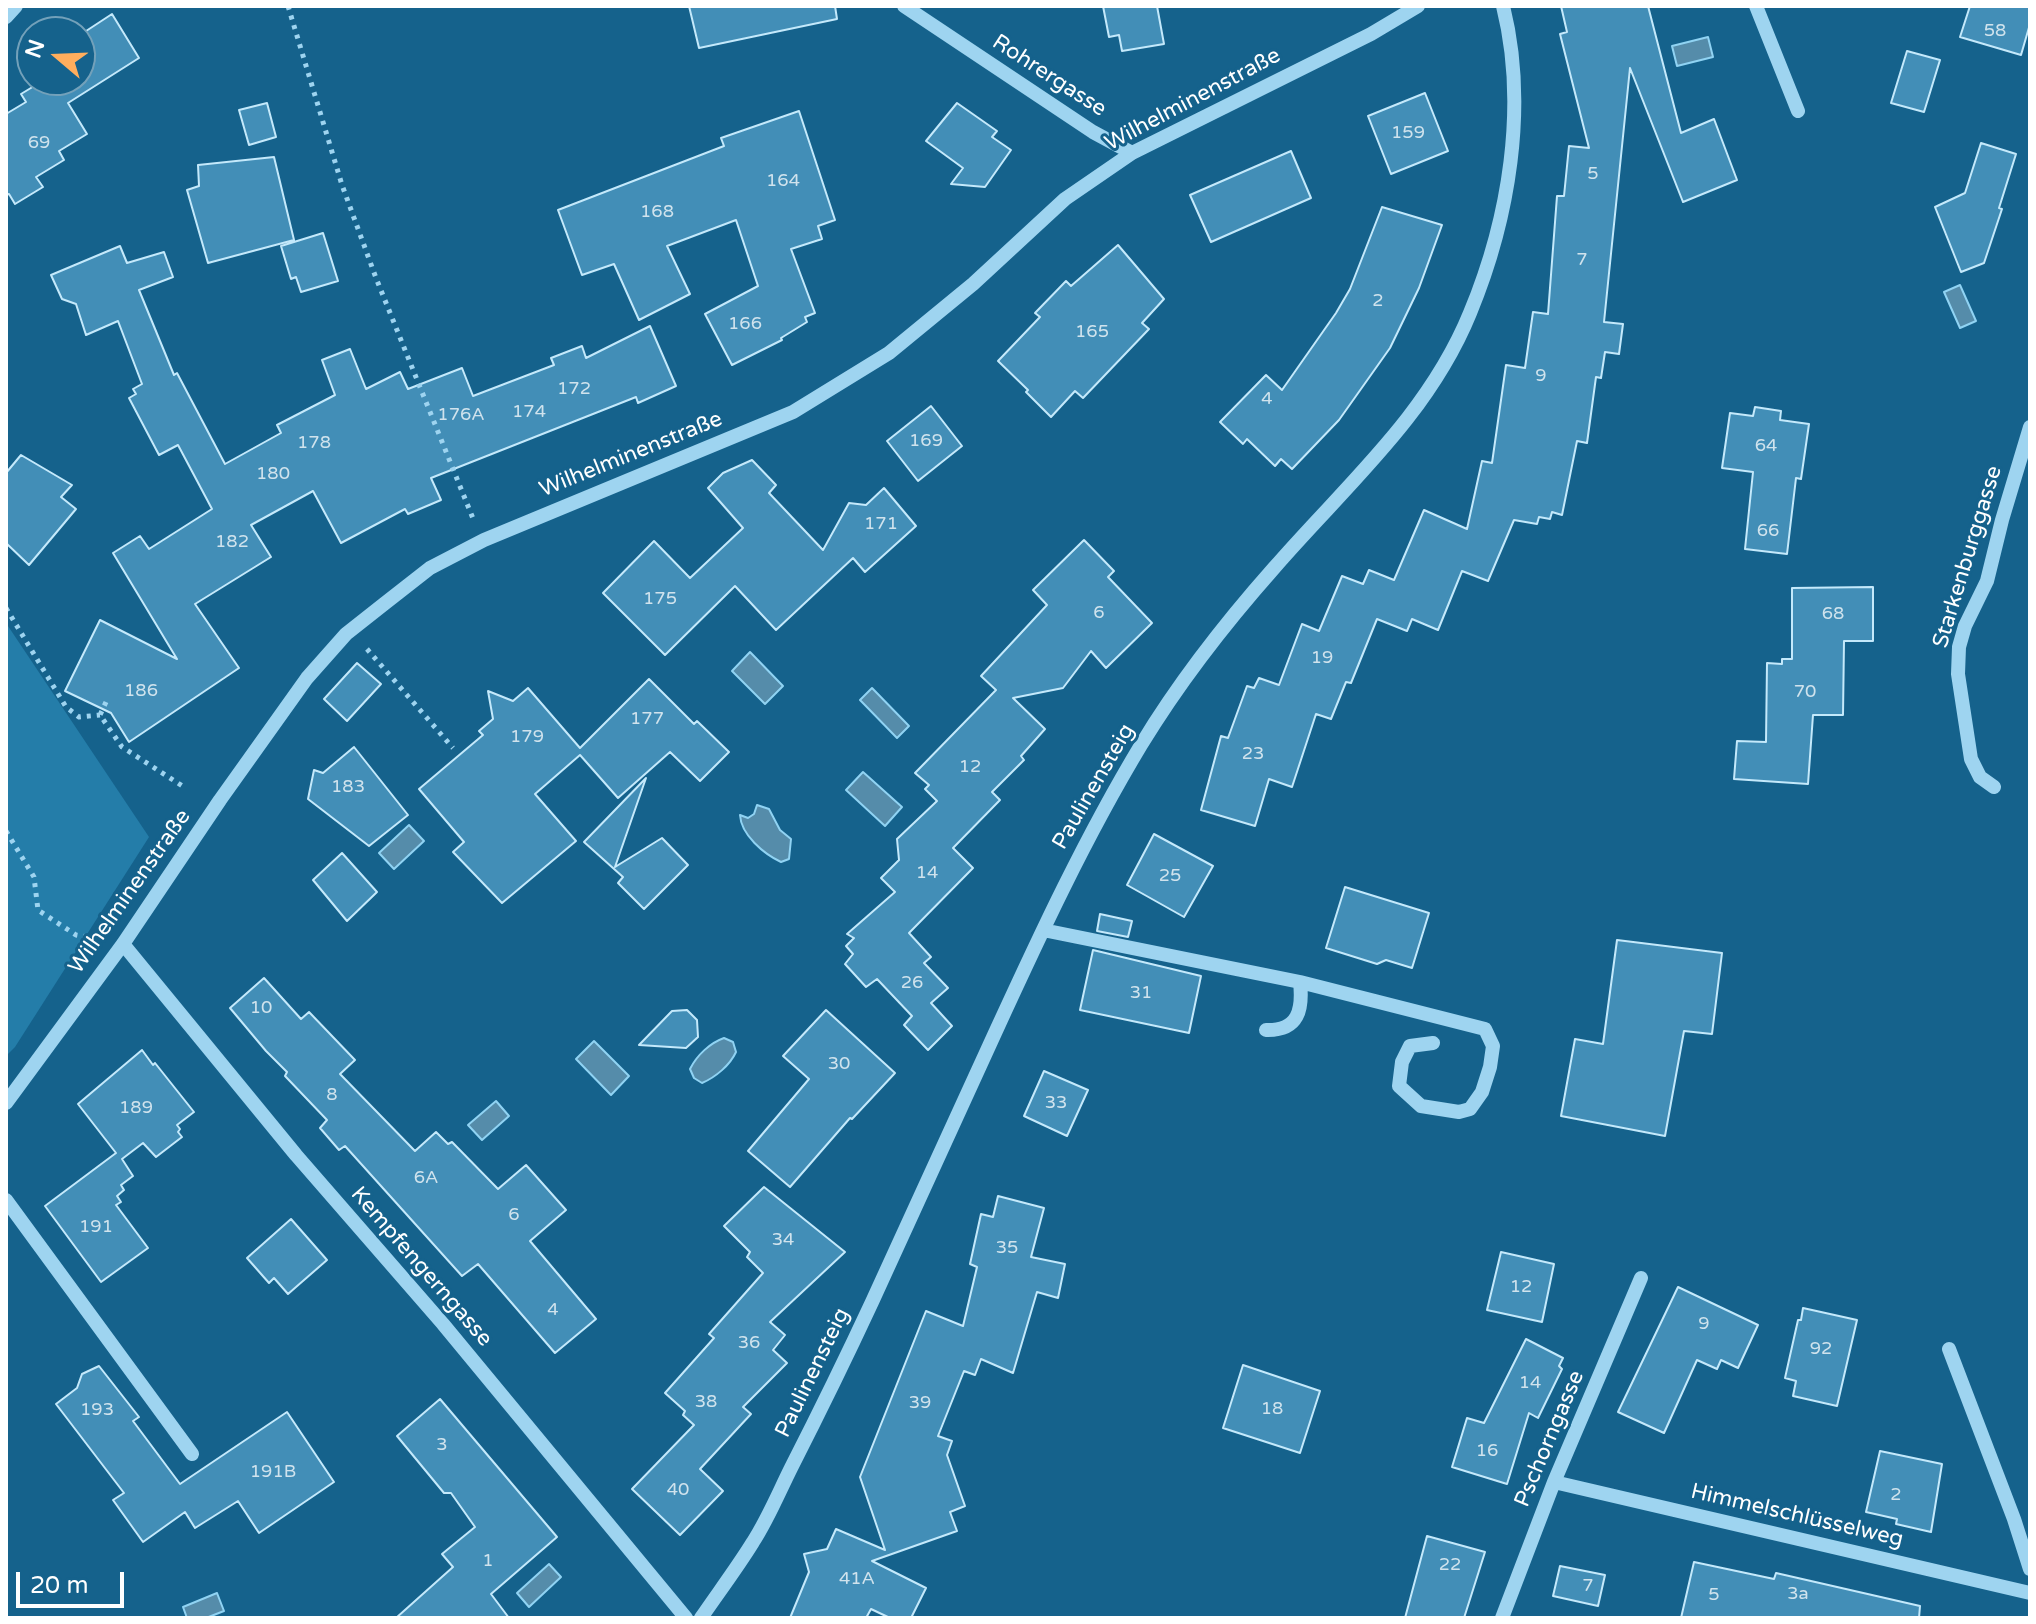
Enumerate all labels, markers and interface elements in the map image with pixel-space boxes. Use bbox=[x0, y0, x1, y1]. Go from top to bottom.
north arrow bbox=[16, 16, 96, 96]
house number: 58 bbox=[1984, 20, 2006, 42]
street label: Rohrergasse bbox=[987, 29, 1111, 123]
text: N bbox=[20, 36, 50, 61]
street label: Wilhelminenstraße bbox=[1101, 43, 1285, 157]
house number: 159 bbox=[1391, 122, 1425, 144]
house number: 69 bbox=[28, 132, 50, 154]
house number: 5 bbox=[1587, 163, 1599, 185]
house number: 164 bbox=[766, 170, 800, 192]
house number: 168 bbox=[640, 201, 674, 223]
house number: 7 bbox=[1576, 249, 1588, 271]
house number: 2 bbox=[1372, 290, 1384, 312]
house number: 166 bbox=[728, 313, 762, 335]
house number: 165 bbox=[1075, 321, 1109, 343]
house number: 9 bbox=[1535, 365, 1547, 387]
house number: 172 bbox=[557, 378, 591, 400]
house number: 4 bbox=[1261, 388, 1273, 410]
house number: 174 bbox=[512, 401, 546, 423]
house number: 176A bbox=[437, 404, 485, 426]
street label: Wilhelminenstraße bbox=[536, 406, 726, 504]
house number: 169 bbox=[909, 430, 943, 452]
house number: 178 bbox=[297, 432, 331, 454]
house number: 64 bbox=[1755, 435, 1777, 457]
house number: 180 bbox=[256, 463, 290, 485]
street label: Starkenburggasse bbox=[1928, 463, 2008, 651]
house number: 171 bbox=[864, 513, 898, 535]
house number: 66 bbox=[1757, 520, 1779, 542]
house number: 182 bbox=[215, 531, 249, 553]
house number: 175 bbox=[643, 588, 677, 610]
house number: 6 bbox=[1093, 602, 1105, 624]
house number: 68 bbox=[1822, 603, 1844, 625]
house number: 19 bbox=[1311, 647, 1333, 669]
house number: 186 bbox=[124, 680, 158, 702]
house number: 70 bbox=[1794, 681, 1816, 703]
house number: 177 bbox=[630, 708, 664, 730]
street label: Paulinensteig bbox=[1047, 720, 1141, 854]
house number: 179 bbox=[510, 726, 544, 748]
house number: 23 bbox=[1242, 743, 1264, 765]
house number: 12 bbox=[959, 756, 981, 778]
house number: 183 bbox=[331, 776, 365, 798]
street label: Wilhelminenstraße bbox=[63, 805, 197, 979]
house number: 14 bbox=[916, 862, 938, 884]
house number: 25 bbox=[1159, 865, 1181, 887]
house number: 26 bbox=[901, 972, 923, 994]
house number: 31 bbox=[1130, 982, 1152, 1004]
house number: 10 bbox=[250, 997, 272, 1019]
house number: 30 bbox=[828, 1053, 850, 1075]
house number: 8 bbox=[326, 1084, 338, 1106]
house number: 33 bbox=[1045, 1092, 1067, 1114]
house number: 189 bbox=[119, 1097, 153, 1119]
house number: 6A bbox=[414, 1167, 438, 1189]
street label: Kempfengerngasse bbox=[345, 1182, 497, 1352]
house number: 6 bbox=[508, 1204, 520, 1226]
house number: 191 bbox=[79, 1216, 113, 1238]
house number: 34 bbox=[772, 1229, 794, 1251]
house number: 35 bbox=[996, 1237, 1018, 1259]
house number: 12 bbox=[1510, 1276, 1532, 1298]
house number: 4 bbox=[547, 1299, 559, 1321]
street label: Paulinensteig bbox=[770, 1304, 856, 1442]
house number: 9 bbox=[1698, 1313, 1710, 1335]
house number: 36 bbox=[738, 1332, 760, 1354]
house number: 92 bbox=[1810, 1338, 1832, 1360]
street label: Pschorngasse bbox=[1509, 1367, 1591, 1511]
house number: 14 bbox=[1519, 1372, 1541, 1394]
house number: 38 bbox=[695, 1391, 717, 1413]
house number: 39 bbox=[909, 1392, 931, 1414]
house number: 18 bbox=[1261, 1398, 1283, 1420]
house number: 193 bbox=[80, 1399, 114, 1421]
house number: 3 bbox=[436, 1434, 448, 1456]
house number: 16 bbox=[1476, 1440, 1498, 1462]
house number: 191B bbox=[250, 1461, 296, 1483]
house number: 40 bbox=[667, 1479, 689, 1501]
street label: Himmelschlüsselweg bbox=[1688, 1479, 1906, 1553]
house number: 2 bbox=[1890, 1484, 1902, 1506]
house number: 1 bbox=[482, 1550, 494, 1572]
house number: 22 bbox=[1439, 1554, 1461, 1576]
scale bar bbox=[20, 1556, 128, 1606]
house number: 41A bbox=[839, 1568, 875, 1590]
text: 20 m bbox=[30, 1571, 88, 1600]
house number: 7 bbox=[1582, 1575, 1594, 1597]
house number: 3a bbox=[1787, 1583, 1809, 1605]
house number: 5 bbox=[1708, 1584, 1720, 1606]

